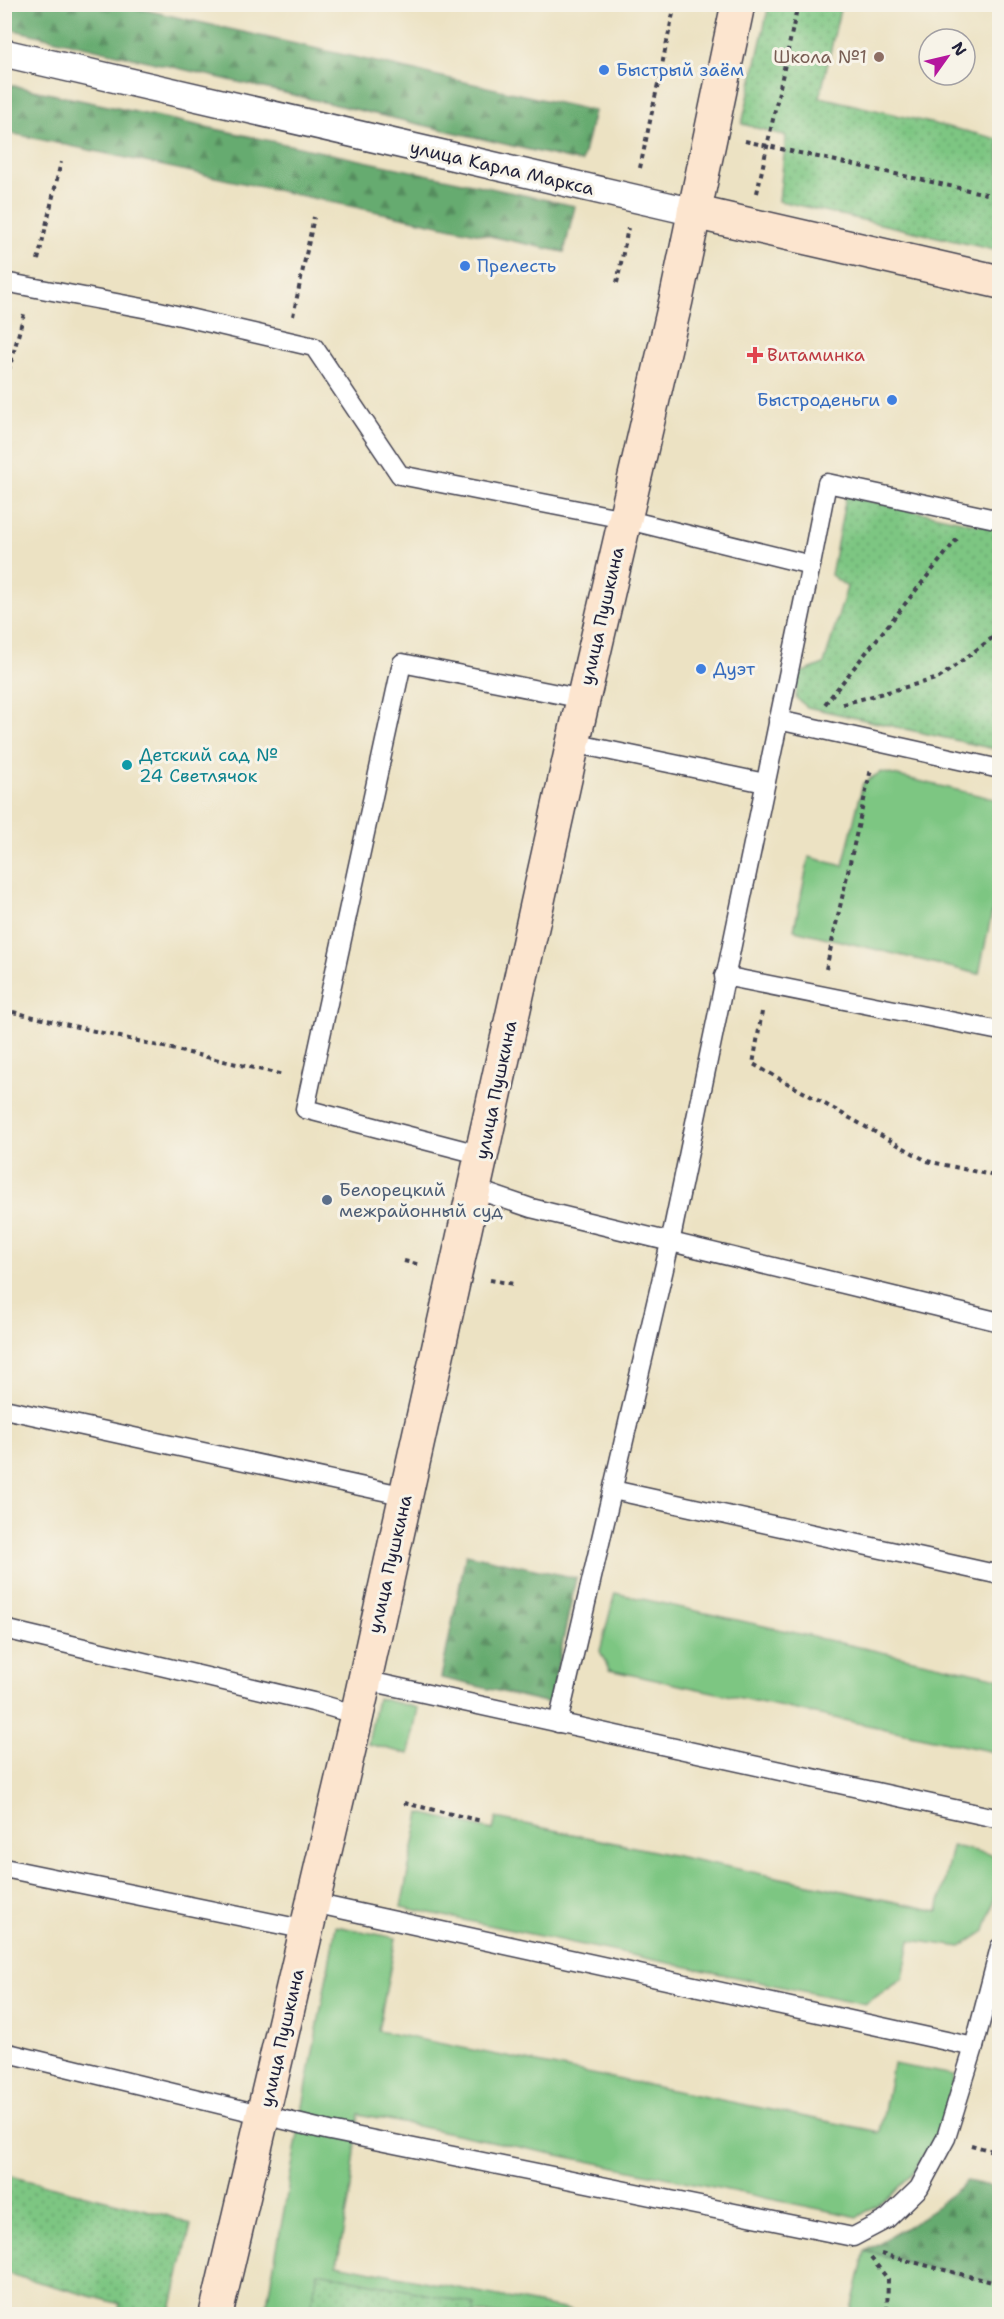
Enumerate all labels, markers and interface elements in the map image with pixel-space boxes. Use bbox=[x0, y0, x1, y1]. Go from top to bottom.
north arrow bbox=[917, 27, 977, 87]
text: N bbox=[947, 38, 971, 60]
place label: Школа №1 bbox=[773, 45, 867, 69]
marker: Школа №1 bbox=[872, 50, 886, 64]
place label: Быстрый заём bbox=[616, 58, 744, 82]
marker: Быстрый заём bbox=[597, 63, 611, 77]
street label: улица Карла Маркса bbox=[408, 135, 596, 201]
place label: Прелесть bbox=[477, 254, 556, 278]
marker: Прелесть bbox=[458, 259, 472, 273]
place label: Витаминка bbox=[767, 343, 865, 367]
marker: Витаминка bbox=[748, 348, 762, 362]
place label: Быстроденьги bbox=[757, 388, 880, 412]
marker: Быстроденьги bbox=[885, 393, 899, 407]
street label: улица Пушкина bbox=[574, 544, 630, 688]
place label: Дуэт bbox=[713, 657, 756, 681]
marker: Дуэт bbox=[694, 662, 708, 676]
place label: Детский сад № 24 Светлячок bbox=[139, 743, 278, 788]
marker: Детский сад № 24 Светлячок bbox=[120, 758, 134, 772]
street label: улица Пушкина bbox=[470, 1018, 522, 1162]
place label: Белорецкий межрайонный суд bbox=[339, 1178, 504, 1223]
marker: Белорецкий межрайонный суд bbox=[320, 1193, 334, 1207]
street label: улица Пушкина bbox=[362, 1492, 418, 1636]
street label: улица Пушкина bbox=[254, 1966, 310, 2110]

